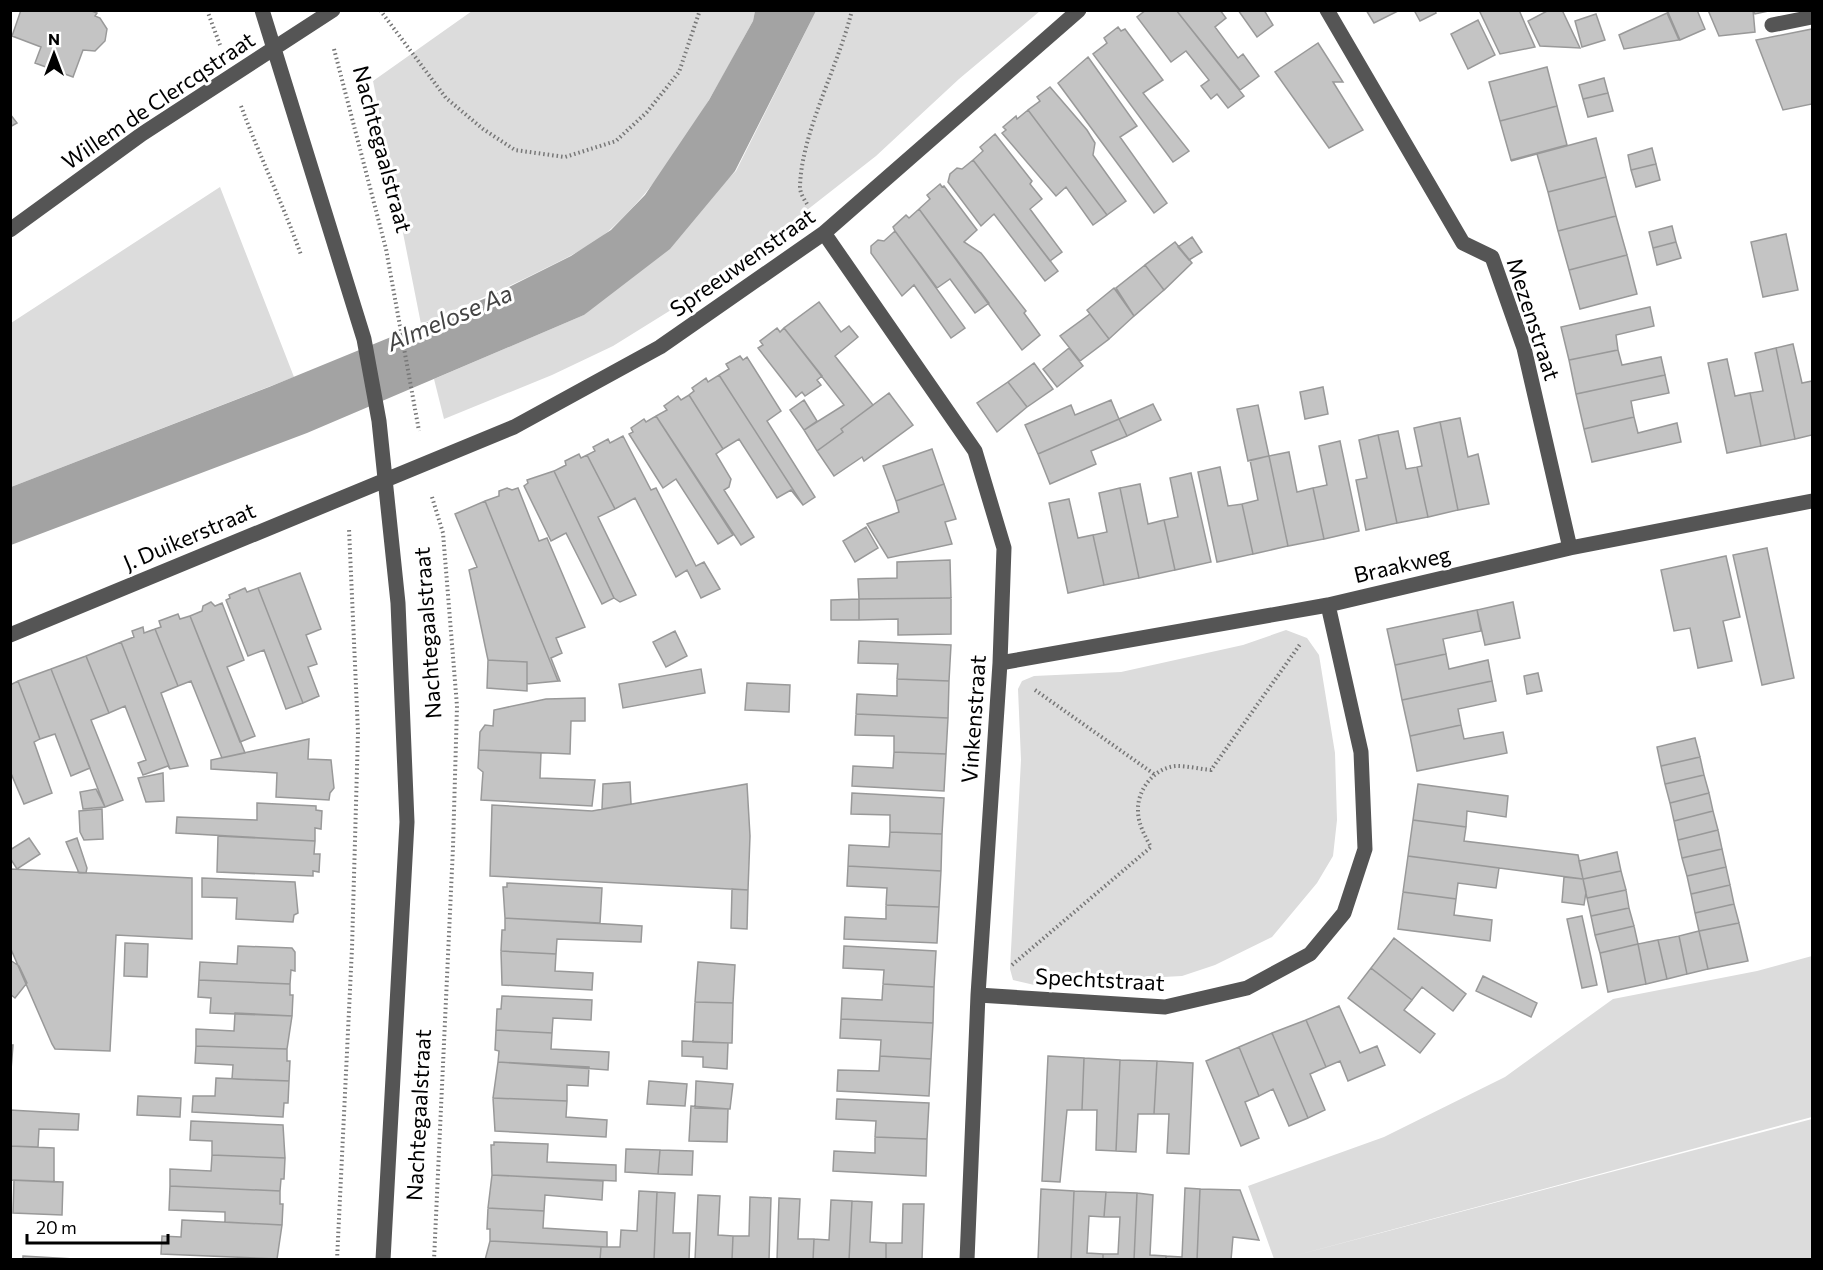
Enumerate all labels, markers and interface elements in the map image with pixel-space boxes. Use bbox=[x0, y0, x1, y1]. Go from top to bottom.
north arrow bbox=[24, 24, 84, 84]
street label: Willem de Clercqstraat bbox=[56, 25, 260, 175]
text: N bbox=[48, 29, 60, 48]
street label: Nachtegaalstraat bbox=[348, 62, 418, 236]
street label: Spreeuwenstraat bbox=[664, 202, 820, 322]
street label: Mezenstraat bbox=[1501, 254, 1567, 384]
water label: Almelose Aa bbox=[381, 278, 516, 357]
street label: J. Duikerstraat bbox=[119, 496, 259, 576]
street label: Braakweg bbox=[1351, 540, 1453, 588]
street label: Nachtegaalstraat bbox=[408, 546, 446, 720]
street label: Vinkenstraat bbox=[955, 654, 991, 784]
street label: Spechtstraat bbox=[1035, 962, 1165, 996]
street label: Nachtegaalstraat bbox=[400, 1028, 436, 1202]
scale bar bbox=[27, 1207, 168, 1245]
text: 20 m bbox=[36, 1216, 77, 1238]

